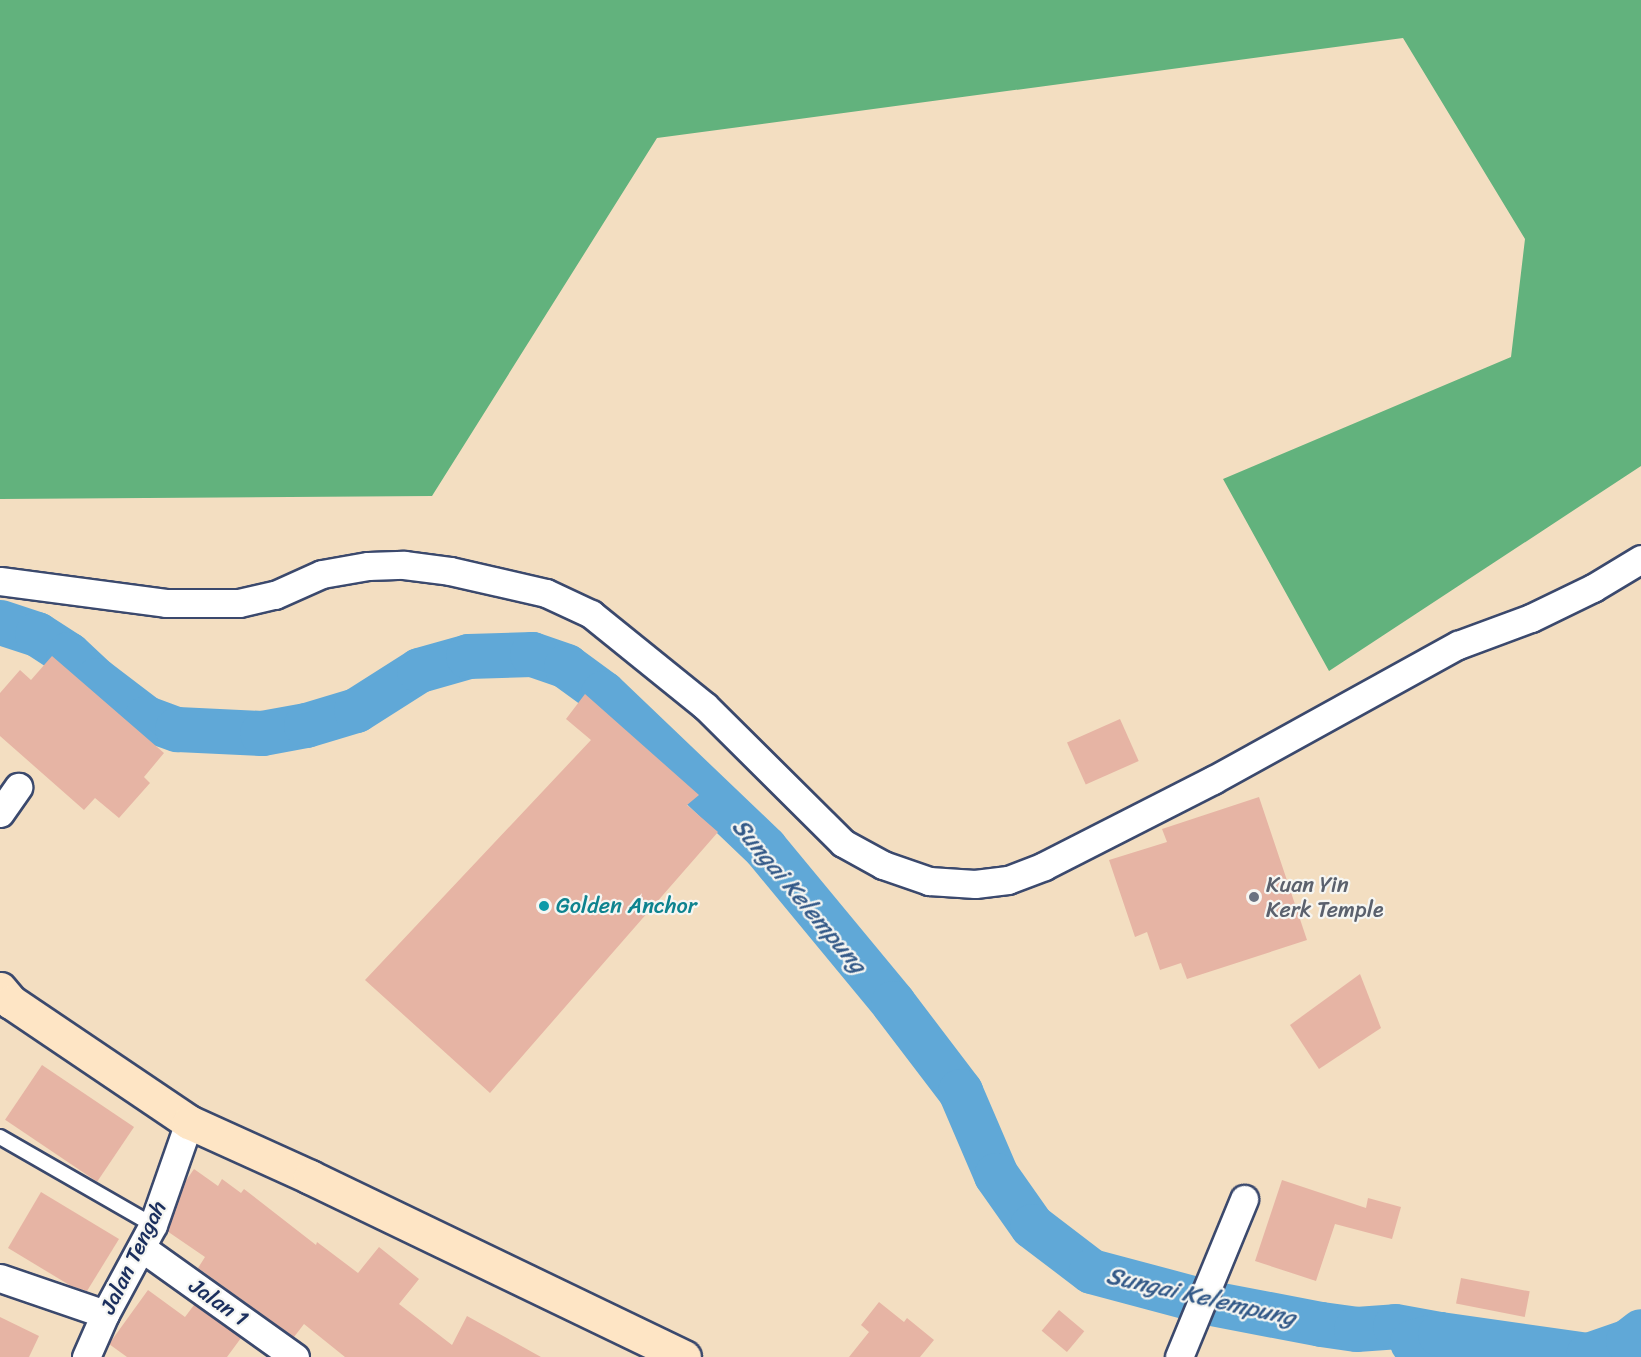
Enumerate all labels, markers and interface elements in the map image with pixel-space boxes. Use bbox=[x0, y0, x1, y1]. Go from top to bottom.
water label: Sungai Kelempung bbox=[726, 813, 872, 979]
place label: Kuan Yin Kerk Temple bbox=[1266, 871, 1385, 922]
marker: Kuan Yin Kerk Temple bbox=[1247, 890, 1261, 904]
place label: Golden Anchor bbox=[556, 893, 697, 919]
marker: Golden Anchor bbox=[537, 899, 551, 913]
street label: Jalan Tengah bbox=[94, 1196, 172, 1318]
water label: Sungai Kelempung bbox=[1104, 1261, 1298, 1333]
street label: Jalan 1 bbox=[185, 1272, 253, 1332]

